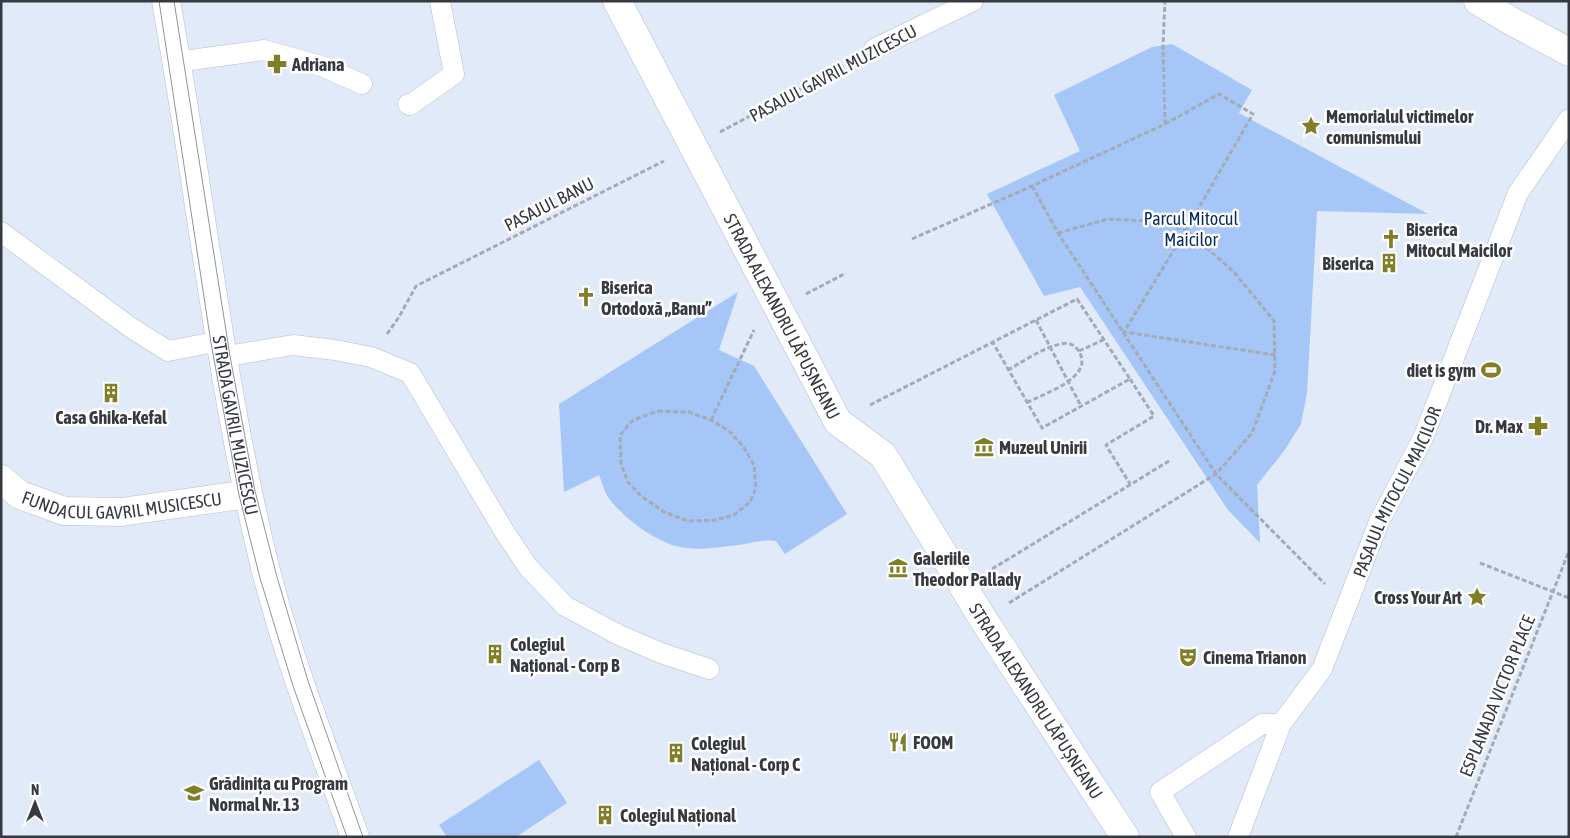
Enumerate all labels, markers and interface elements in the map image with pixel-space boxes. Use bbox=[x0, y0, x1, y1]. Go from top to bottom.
street label: PASAJUL GAVRIL MUZICESCU bbox=[746, 20, 920, 126]
pharmacy icon: Adriana bbox=[266, 53, 288, 75]
place label: Adriana bbox=[291, 54, 344, 75]
place label: Memorialul victimelor comunismului bbox=[1326, 106, 1474, 148]
place icon: Memorialul victimelor comunismului bbox=[1300, 115, 1322, 137]
street label: PASAJUL BANU bbox=[501, 172, 597, 236]
park label: Parcul Mitocul Maicilor bbox=[1144, 208, 1238, 250]
street label: STRADA ALEXANDRU LĂPUȘNEANU bbox=[720, 210, 845, 423]
place label: Biserica Mitocul Maicilor bbox=[1406, 219, 1513, 261]
church icon: Biserica Mitocul Maicilor bbox=[1380, 228, 1402, 250]
building icon: Biserica bbox=[1378, 252, 1400, 274]
place label: Biserica bbox=[1322, 253, 1374, 274]
place label: Biserica Ortodoxă „Banu” bbox=[601, 277, 713, 319]
church icon: Biserica Ortodoxă „Banu” bbox=[575, 286, 597, 308]
street label: STRADA GAVRIL MUZICESCU bbox=[209, 334, 263, 517]
sports icon: diet is gym bbox=[1480, 359, 1502, 381]
place label: diet is gym bbox=[1406, 360, 1476, 381]
building icon: Casa Ghika-Kefal bbox=[100, 382, 122, 404]
street label: PASAJUL MITOCUL MAICILOR bbox=[1348, 403, 1445, 580]
place label: Casa Ghika-Kefal bbox=[55, 407, 167, 428]
pharmacy icon: Dr. Max bbox=[1527, 415, 1549, 437]
place label: Dr. Max bbox=[1475, 416, 1524, 437]
museum icon: Muzeul Unirii bbox=[973, 436, 995, 458]
place label: Muzeul Unirii bbox=[999, 437, 1087, 458]
street label: FUNDACUL GAVRIL MUSICESCU bbox=[19, 486, 223, 523]
place label: Galeriile Theodor Pallady bbox=[913, 548, 1022, 590]
museum icon: Galeriile Theodor Pallady bbox=[887, 557, 909, 579]
place icon: Cross Your Art bbox=[1466, 586, 1488, 608]
place label: Cross Your Art bbox=[1374, 587, 1463, 608]
street label: STRADA ALEXANDRU LĂPUȘNEANU bbox=[965, 599, 1108, 803]
street label: ESPLANADA VICTOR PLACE bbox=[1455, 612, 1539, 780]
place label: Colegiul Național - Corp B bbox=[510, 634, 620, 677]
building icon: Colegiul Național - Corp B bbox=[484, 643, 506, 665]
theatre icon: Cinema Trianon bbox=[1177, 646, 1199, 668]
place label: Cinema Trianon bbox=[1203, 647, 1307, 668]
restaurant icon: FOOM bbox=[887, 731, 909, 753]
place label: FOOM bbox=[913, 732, 953, 753]
place label: Colegiul Național - Corp C bbox=[691, 733, 800, 776]
building icon: Colegiul Național - Corp C bbox=[665, 742, 687, 764]
place label: Grădinița cu Program Normal Nr. 13 bbox=[209, 773, 348, 815]
north arrow bbox=[10, 778, 60, 828]
text: N bbox=[31, 782, 39, 798]
school or university icon: Grădinița cu Program Normal Nr. 13 bbox=[183, 782, 205, 804]
building icon: Colegiul Național bbox=[594, 804, 616, 826]
place label: Colegiul Național bbox=[620, 805, 736, 827]

